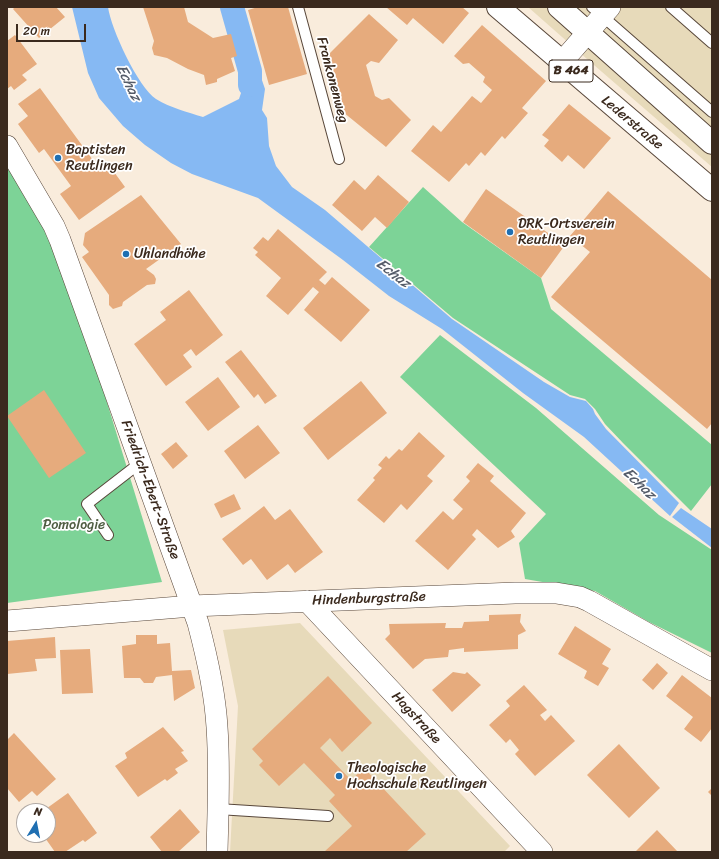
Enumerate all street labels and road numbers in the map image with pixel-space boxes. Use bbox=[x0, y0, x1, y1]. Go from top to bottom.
street label: Frankonenweg bbox=[312, 35, 352, 125]
road number: B 464 bbox=[549, 60, 593, 82]
street label: Lederstraße bbox=[598, 92, 666, 154]
street label: Friedrich-Ebert-Straße bbox=[117, 418, 183, 562]
street label: Hindenburgstraße bbox=[312, 589, 426, 609]
street label: Hagstraße bbox=[388, 688, 444, 748]

